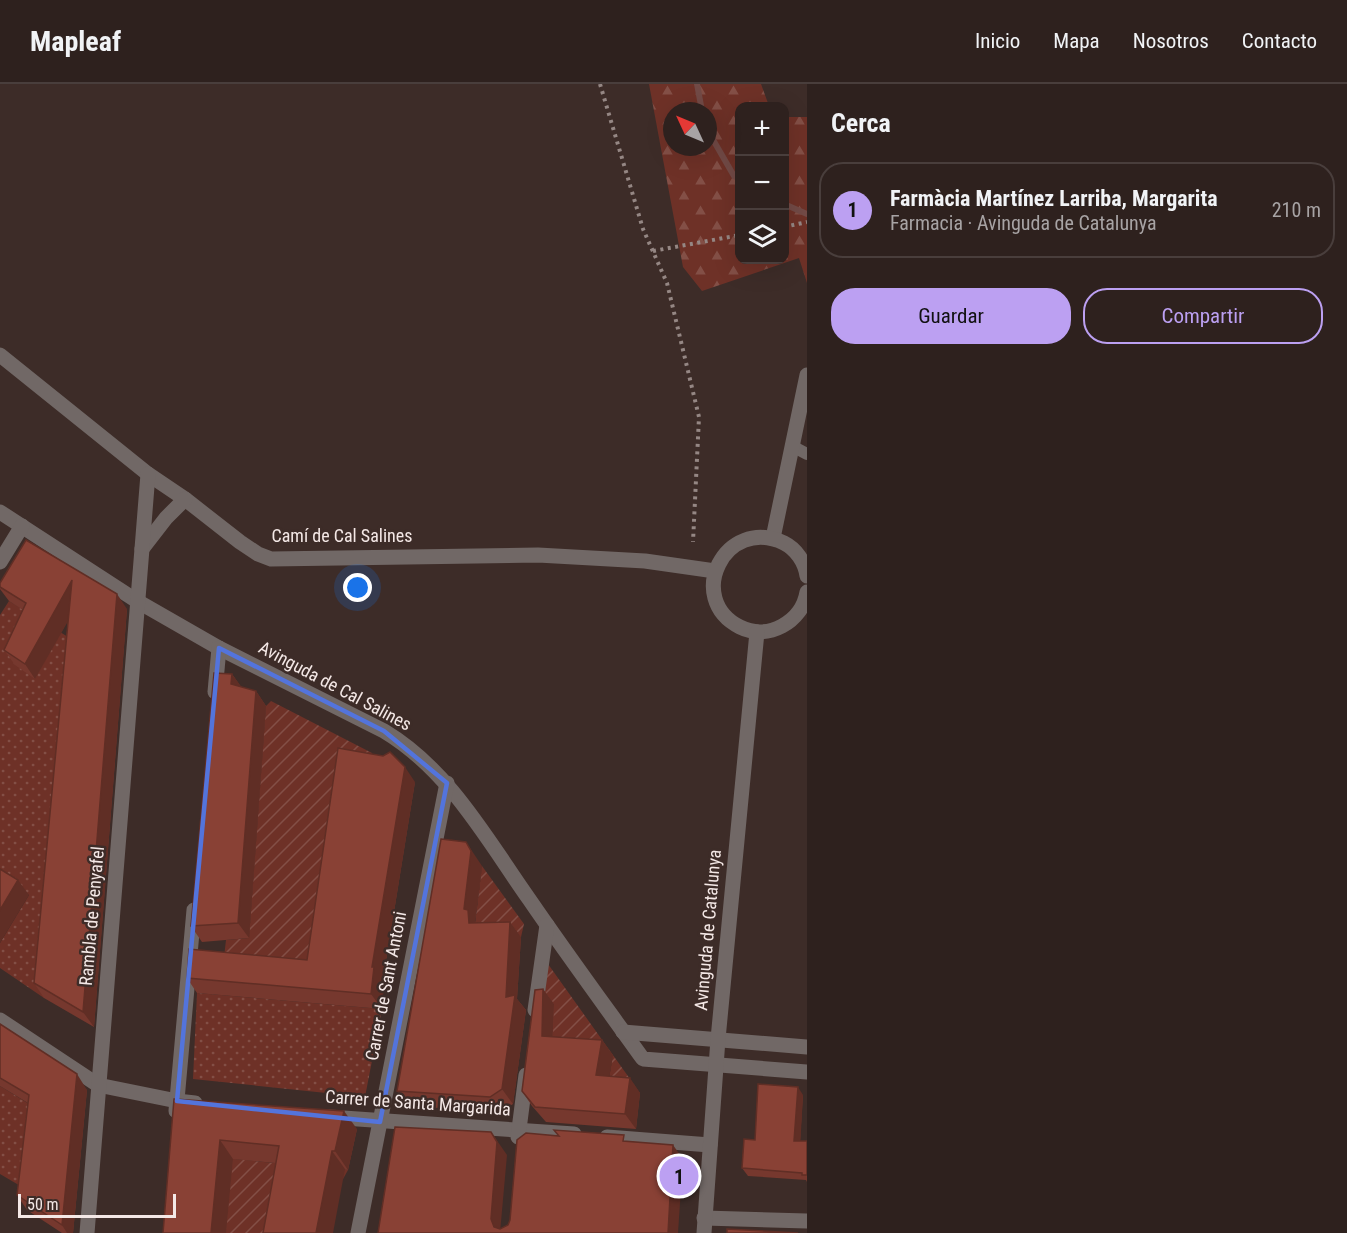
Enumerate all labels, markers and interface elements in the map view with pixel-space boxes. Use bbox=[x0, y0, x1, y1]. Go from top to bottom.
text: Mapleaf bbox=[30, 25, 121, 58]
text: Inicio bbox=[975, 29, 1020, 53]
text: Mapa bbox=[1053, 29, 1100, 53]
text: Nosotros bbox=[1133, 29, 1209, 53]
text: Contacto bbox=[1242, 29, 1317, 53]
north arrow bbox=[663, 102, 717, 156]
map controls bbox=[735, 102, 789, 264]
button: + bbox=[735, 102, 789, 156]
text: Cerca bbox=[831, 108, 891, 138]
button: − bbox=[735, 156, 789, 210]
text: Farmàcia Martínez Larriba, Margarita bbox=[890, 186, 1218, 211]
text: 1 bbox=[847, 198, 858, 222]
text: 210 m bbox=[1272, 198, 1321, 222]
button: layers bbox=[735, 210, 789, 264]
text: Farmacia · Avinguda de Catalunya bbox=[890, 211, 1157, 235]
button: Guardar bbox=[831, 288, 1071, 344]
button: Compartir bbox=[1083, 288, 1323, 344]
street label: Camí de Cal Salines bbox=[272, 525, 412, 546]
your location bbox=[343, 573, 372, 602]
street label: Avinguda de Cal Salines bbox=[255, 636, 415, 735]
street label: Rambla de Penyafel bbox=[75, 845, 108, 987]
street label: Avinguda de Catalunya bbox=[690, 849, 725, 1011]
street label: Carrer de Sant Antoni bbox=[361, 910, 410, 1062]
street label: Carrer de Santa Margarida bbox=[324, 1086, 512, 1119]
pin: 1 bbox=[660, 1154, 698, 1198]
scale bar bbox=[18, 1191, 176, 1218]
text: 50 m bbox=[27, 1195, 59, 1214]

